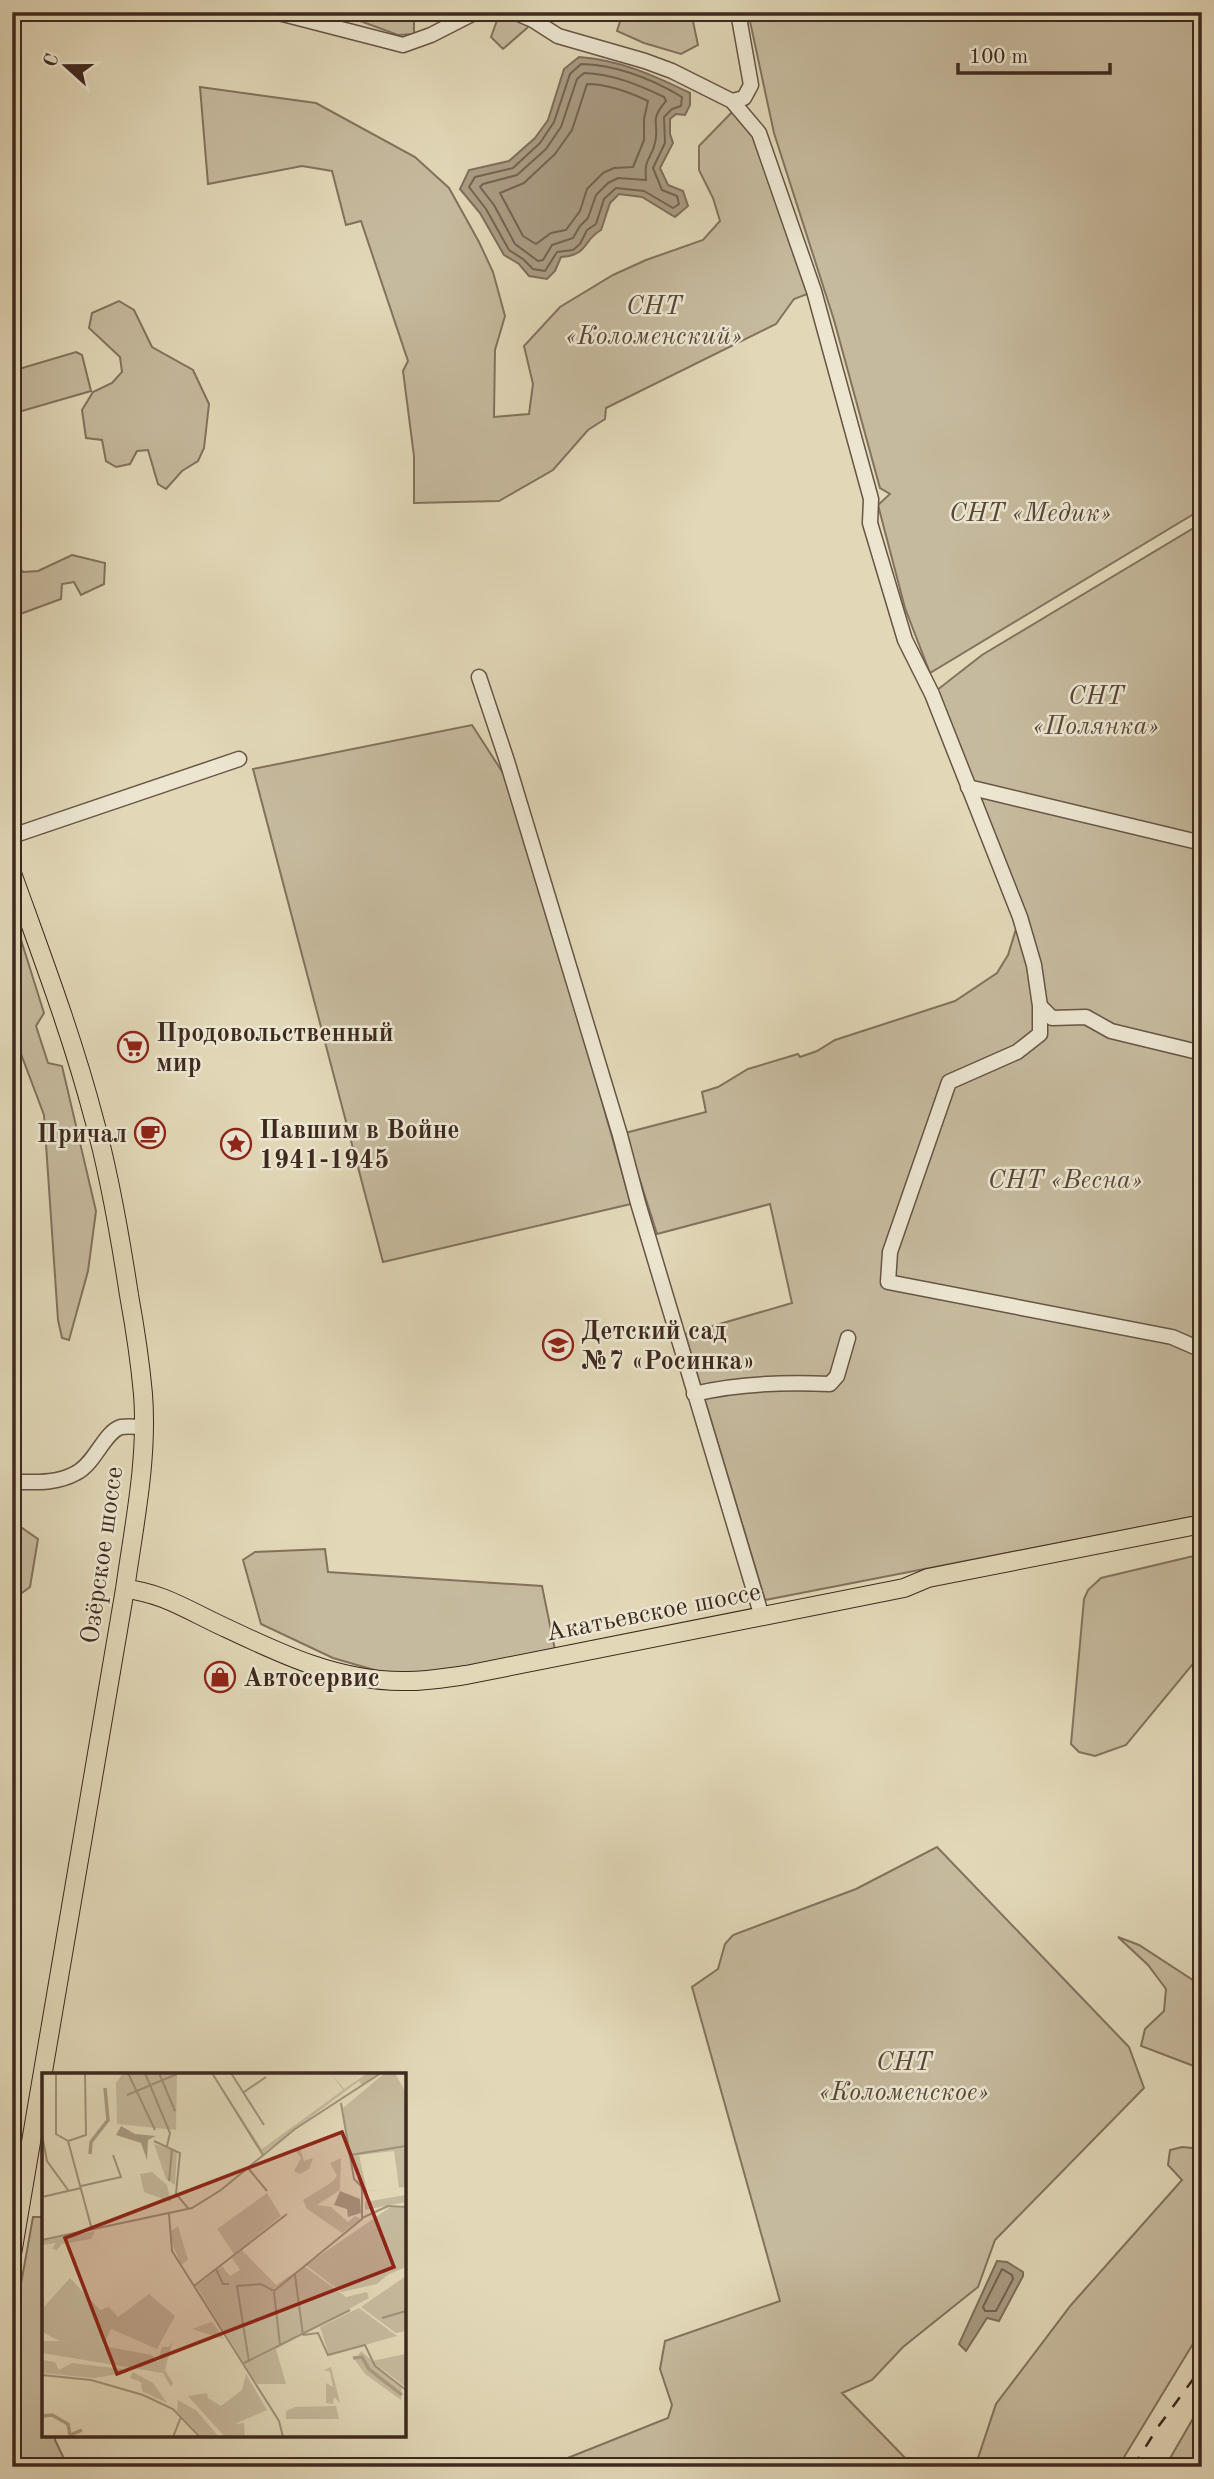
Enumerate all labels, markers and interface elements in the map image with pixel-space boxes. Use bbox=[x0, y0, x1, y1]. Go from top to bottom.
north arrow bbox=[32, 32, 102, 102]
scale bar bbox=[958, 32, 1111, 76]
text: 100 m bbox=[969, 47, 1028, 68]
text: С bbox=[41, 52, 64, 70]
park label: СНТ «Коломенский» bbox=[566, 294, 742, 350]
park label: СНТ «Медик» bbox=[949, 501, 1111, 527]
park label: СНТ «Полянка» bbox=[1033, 684, 1159, 740]
place label: Продовольственный мир bbox=[156, 1021, 394, 1077]
supermarket icon: Продовольственный мир bbox=[116, 1030, 150, 1064]
cafe icon: Причал bbox=[133, 1116, 167, 1150]
place label: Павшим в Войне 1941-1945 bbox=[259, 1118, 460, 1174]
place label: Причал bbox=[37, 1122, 127, 1148]
place icon: Павшим в Войне 1941-1945 bbox=[219, 1127, 253, 1161]
park label: СНТ «Весна» bbox=[988, 1168, 1142, 1194]
place label: Детский сад №7 «Росинка» bbox=[581, 1319, 755, 1375]
school or university icon: Детский сад №7 «Росинка» bbox=[541, 1328, 575, 1362]
street label: Озёрское шоссе bbox=[78, 1465, 128, 1646]
street label: Акатьевское шоссе bbox=[544, 1579, 763, 1647]
shop icon: Автосервис bbox=[203, 1660, 237, 1694]
place label: Автосервис bbox=[243, 1666, 380, 1692]
park label: СНТ «Коломенское» bbox=[819, 2050, 989, 2106]
inset map bbox=[42, 2073, 406, 2437]

